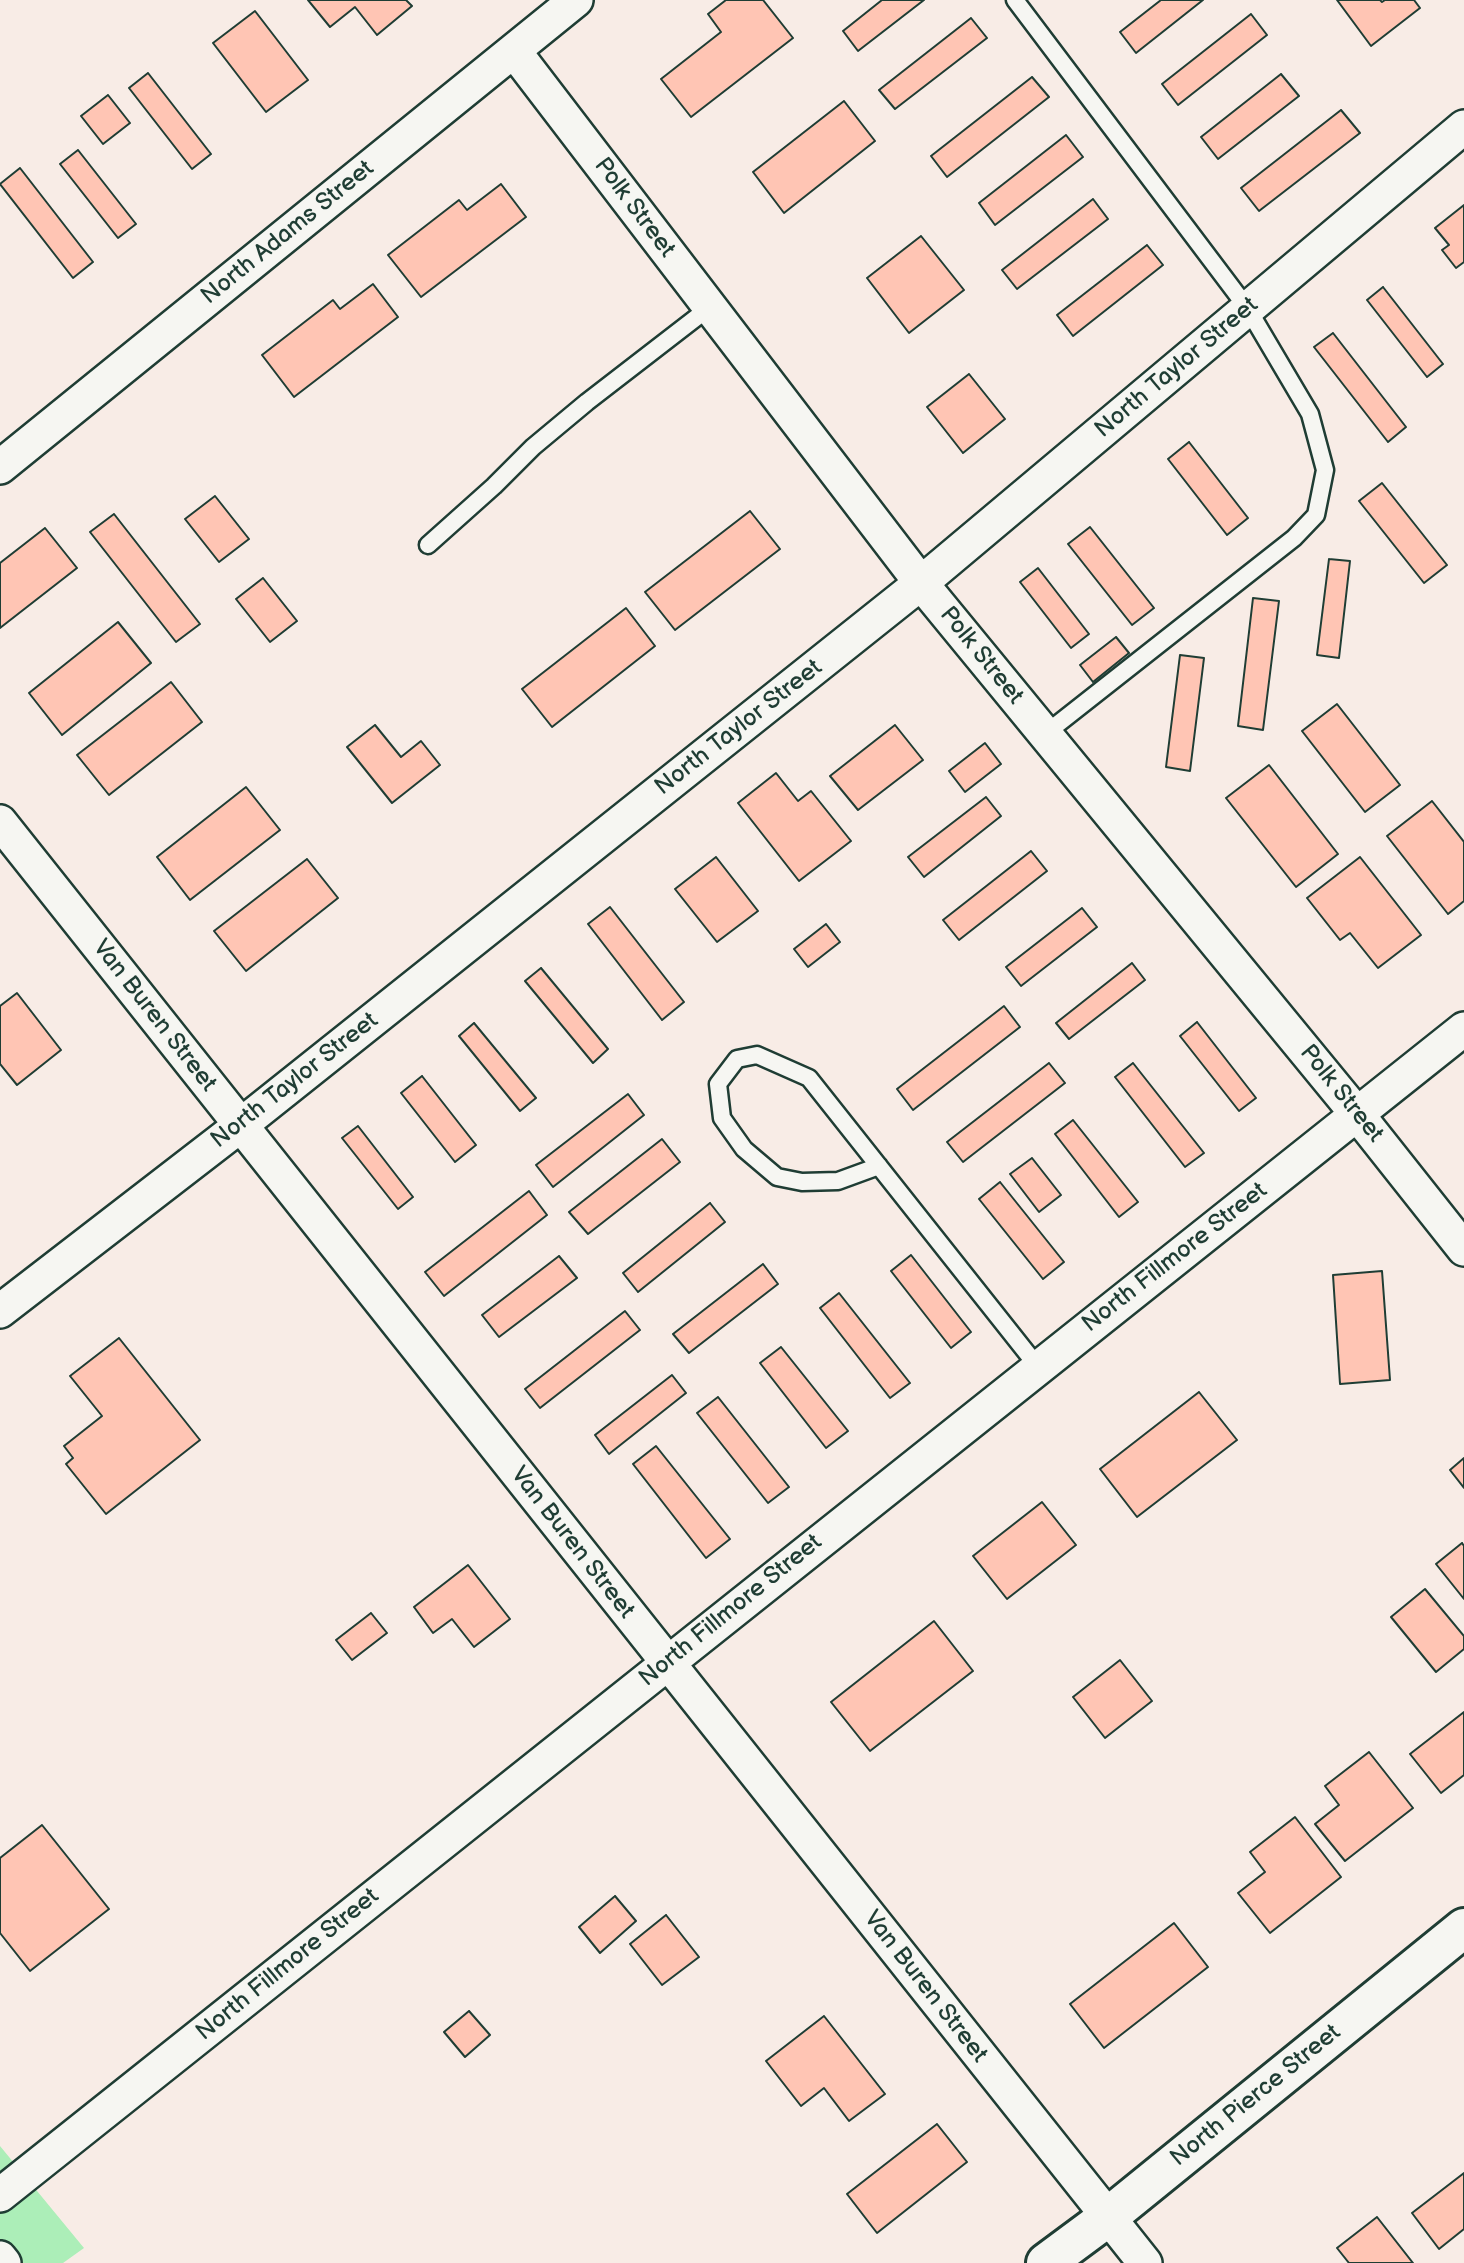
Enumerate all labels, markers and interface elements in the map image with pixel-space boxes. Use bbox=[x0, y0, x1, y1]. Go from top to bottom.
street label: Polk Street bbox=[587, 153, 681, 263]
street label: North Adams Street bbox=[196, 155, 380, 311]
street label: North Taylor Street bbox=[1090, 291, 1264, 445]
street label: Polk Street bbox=[933, 601, 1029, 711]
street label: North Taylor Street bbox=[650, 654, 828, 802]
street label: Van Buren Street bbox=[86, 934, 222, 1098]
street label: North Taylor Street bbox=[206, 1007, 384, 1155]
street label: Polk Street bbox=[1293, 1039, 1389, 1149]
street label: North Fillmore Street bbox=[1077, 1177, 1273, 1339]
street label: Van Buren Street bbox=[504, 1461, 640, 1625]
street label: North Fillmore Street bbox=[634, 1528, 828, 1694]
street label: North Fillmore Street bbox=[191, 1882, 385, 2048]
street label: Van Buren Street bbox=[857, 1905, 993, 2069]
street label: North Pierce Street bbox=[1165, 2019, 1347, 2173]

